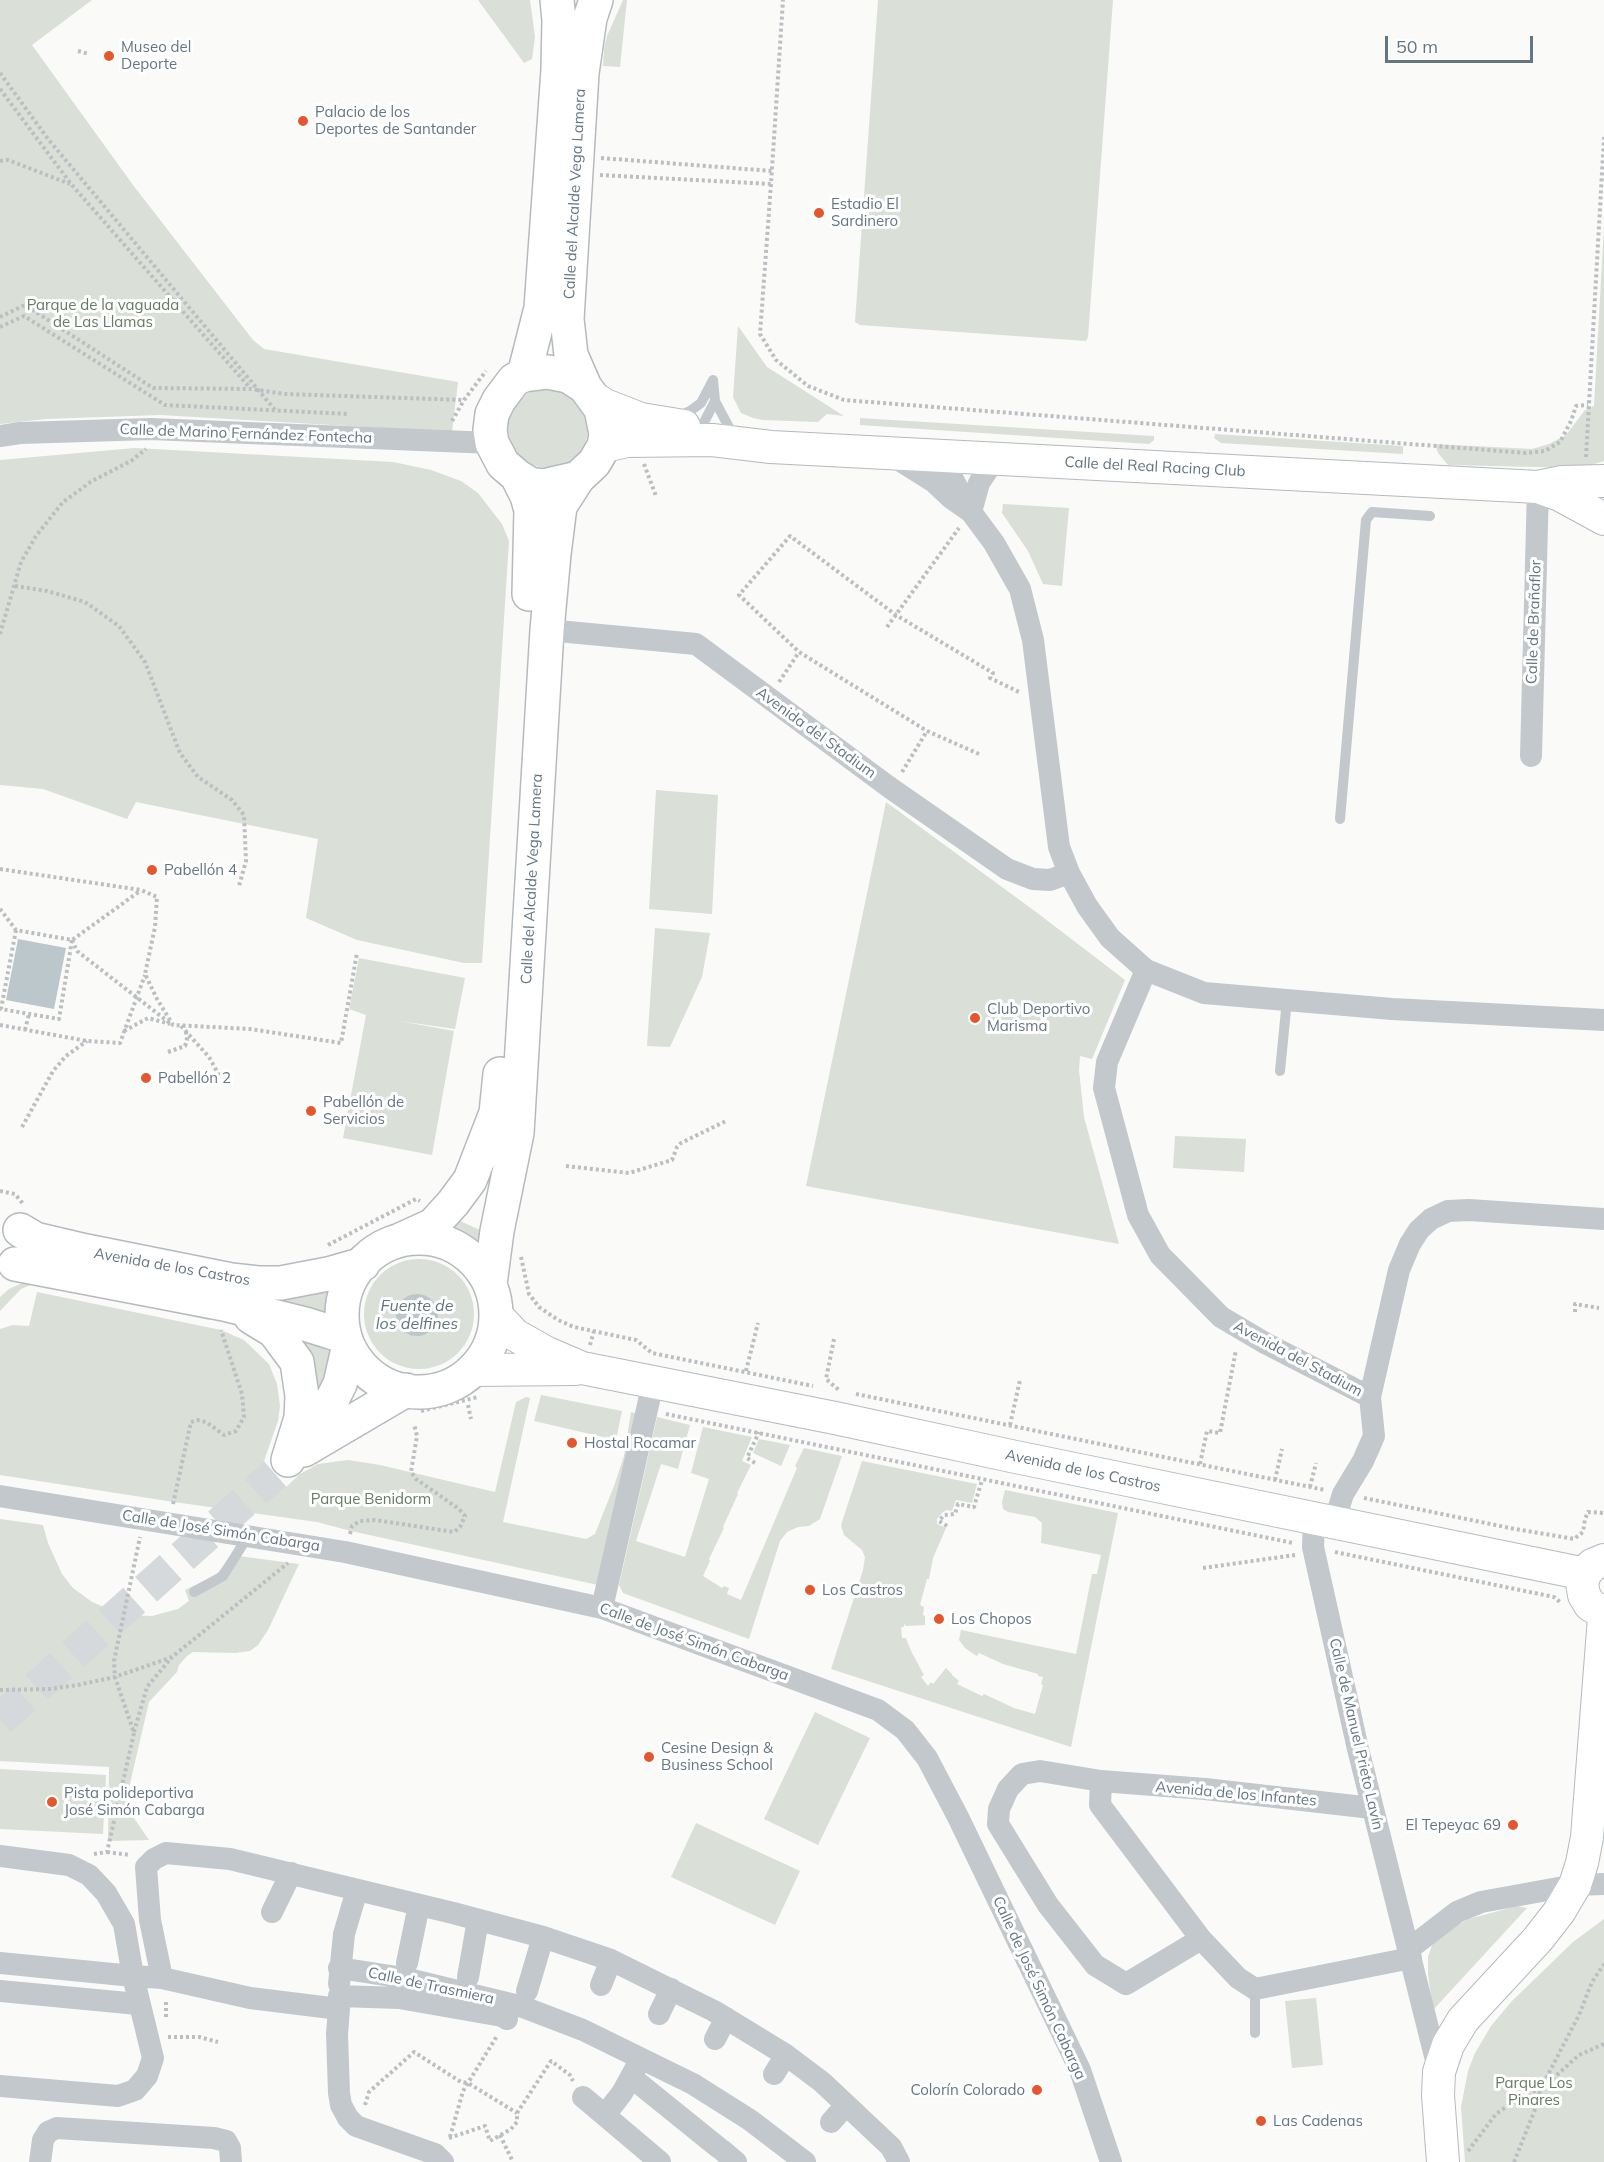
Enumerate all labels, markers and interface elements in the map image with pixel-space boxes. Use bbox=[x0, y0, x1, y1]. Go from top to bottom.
scale bar bbox=[1388, 24, 1536, 62]
text: 50 m bbox=[1396, 35, 1438, 58]
place label: Museo del Deporte bbox=[121, 38, 191, 73]
marker: Museo del Deporte bbox=[102, 49, 116, 63]
street label: Calle del Alcalde Vega Lamera bbox=[560, 88, 590, 300]
place label: Palacio de los Deportes de Santander bbox=[315, 103, 476, 138]
marker: Palacio de los Deportes de Santander bbox=[296, 114, 310, 128]
place label: Estadio El Sardinero bbox=[831, 195, 899, 230]
marker: Estadio El Sardinero bbox=[812, 206, 826, 220]
park label: Parque de la vaguada de Las Llamas bbox=[27, 296, 179, 331]
street label: Calle de Marino Fernández Fontecha bbox=[119, 421, 373, 447]
street label: Calle del Real Racing Club bbox=[1064, 453, 1246, 481]
street label: Calle de Brañaflor bbox=[1523, 560, 1545, 684]
street label: Avenida del Stadium bbox=[753, 684, 879, 782]
street label: Calle del Alcalde Vega Lamera bbox=[517, 773, 547, 985]
place label: Pabellón 4 bbox=[164, 861, 237, 879]
marker: Pabellón 4 bbox=[145, 863, 159, 877]
place label: Club Deportivo Marisma bbox=[987, 1000, 1090, 1035]
marker: Club Deportivo Marisma bbox=[968, 1011, 982, 1025]
place label: Pabellón 2 bbox=[158, 1069, 231, 1087]
marker: Pabellón 2 bbox=[139, 1071, 153, 1085]
place label: Pabellón de Servicios bbox=[323, 1093, 404, 1128]
marker: Pabellón de Servicios bbox=[304, 1104, 318, 1118]
street label: Avenida de los Castros bbox=[92, 1244, 252, 1290]
water label: Fuente de los delfines bbox=[376, 1296, 458, 1334]
street label: Avenida del Stadium bbox=[1230, 1317, 1366, 1401]
place label: Hostal Rocamar bbox=[584, 1434, 696, 1452]
marker: Hostal Rocamar bbox=[565, 1436, 579, 1450]
street label: Avenida de los Castros bbox=[1004, 1446, 1162, 1496]
park label: Parque Benidorm bbox=[311, 1490, 431, 1508]
street label: Calle de José Simón Cabarga bbox=[121, 1506, 321, 1556]
place label: Los Castros bbox=[822, 1581, 903, 1599]
marker: Los Castros bbox=[803, 1583, 817, 1597]
street label: Calle de José Simón Cabarga bbox=[597, 1599, 791, 1685]
place label: Los Chopos bbox=[951, 1610, 1032, 1628]
marker: Los Chopos bbox=[932, 1612, 946, 1626]
street label: Calle de Manuel Prieto Lavín bbox=[1325, 1636, 1387, 1832]
place label: Cesine Design & Business School bbox=[661, 1739, 773, 1774]
marker: Cesine Design & Business School bbox=[642, 1750, 656, 1764]
street label: Avenida de los Infantes bbox=[1155, 1778, 1317, 1810]
place label: Pista polideportiva José Simón Cabarga bbox=[64, 1784, 205, 1819]
marker: Pista polideportiva José Simón Cabarga bbox=[45, 1795, 59, 1809]
place label: El Tepeyac 69 bbox=[1405, 1816, 1501, 1834]
marker: El Tepeyac 69 bbox=[1506, 1818, 1520, 1832]
street label: Calle de José Simón Cabarga bbox=[989, 1894, 1089, 2082]
street label: Calle de Trasmiera bbox=[366, 1964, 496, 2008]
park label: Parque Los Pinares bbox=[1495, 2074, 1573, 2109]
place label: Colorín Colorado bbox=[910, 2081, 1025, 2099]
marker: Colorín Colorado bbox=[1030, 2083, 1044, 2097]
place label: Las Cadenas bbox=[1273, 2112, 1363, 2130]
marker: Las Cadenas bbox=[1254, 2114, 1268, 2128]

